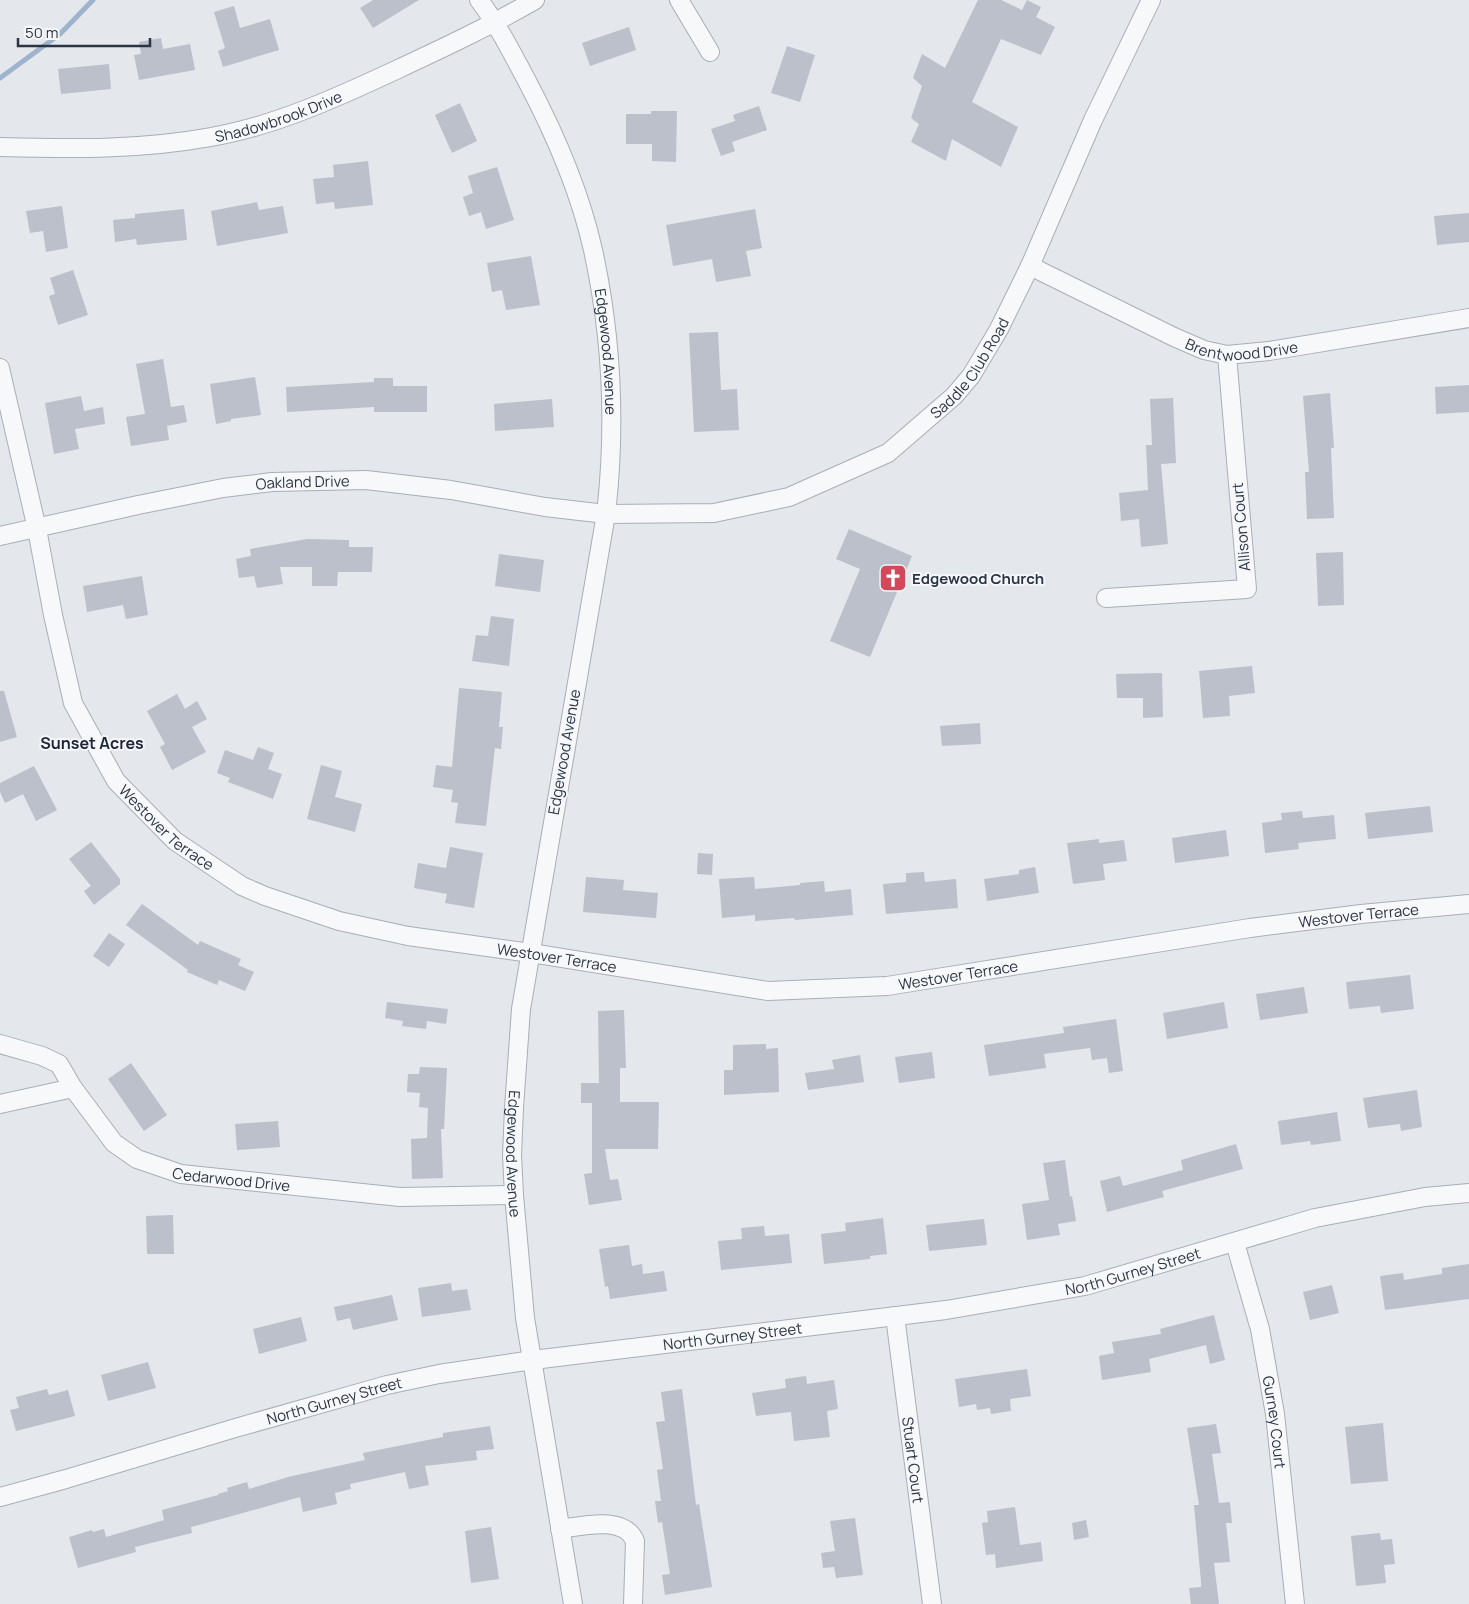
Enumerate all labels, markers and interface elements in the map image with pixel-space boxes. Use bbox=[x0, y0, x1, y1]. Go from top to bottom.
scale bar bbox=[18, 15, 150, 47]
text: 50 m bbox=[25, 22, 59, 43]
street label: Shadowbrook Drive bbox=[213, 85, 345, 147]
street label: Edgewood Avenue bbox=[590, 287, 622, 415]
street label: Saddle Club Road bbox=[925, 314, 1013, 423]
street label: Brentwood Drive bbox=[1182, 333, 1300, 366]
street label: Oakland Drive bbox=[254, 470, 350, 494]
street label: Allison Court bbox=[1227, 482, 1255, 572]
church icon: Edgewood Church bbox=[878, 563, 908, 593]
place label: Edgewood Church bbox=[912, 568, 1044, 589]
street label: Edgewood Avenue bbox=[543, 687, 585, 816]
district label: Sunset Acres bbox=[40, 732, 144, 754]
street label: Westover Terrace bbox=[115, 780, 219, 875]
street label: Westover Terrace bbox=[1297, 898, 1420, 932]
street label: Westover Terrace bbox=[496, 938, 618, 977]
street label: Westover Terrace bbox=[897, 955, 1020, 995]
street label: Edgewood Avenue bbox=[501, 1090, 526, 1218]
street label: Cedarwood Drive bbox=[170, 1161, 291, 1196]
street label: North Gurney Street bbox=[1063, 1242, 1203, 1300]
street label: North Gurney Street bbox=[662, 1317, 803, 1355]
street label: North Gurney Street bbox=[264, 1372, 404, 1429]
street label: Gurney Court bbox=[1258, 1374, 1291, 1470]
street label: Stuart Court bbox=[898, 1415, 929, 1504]

